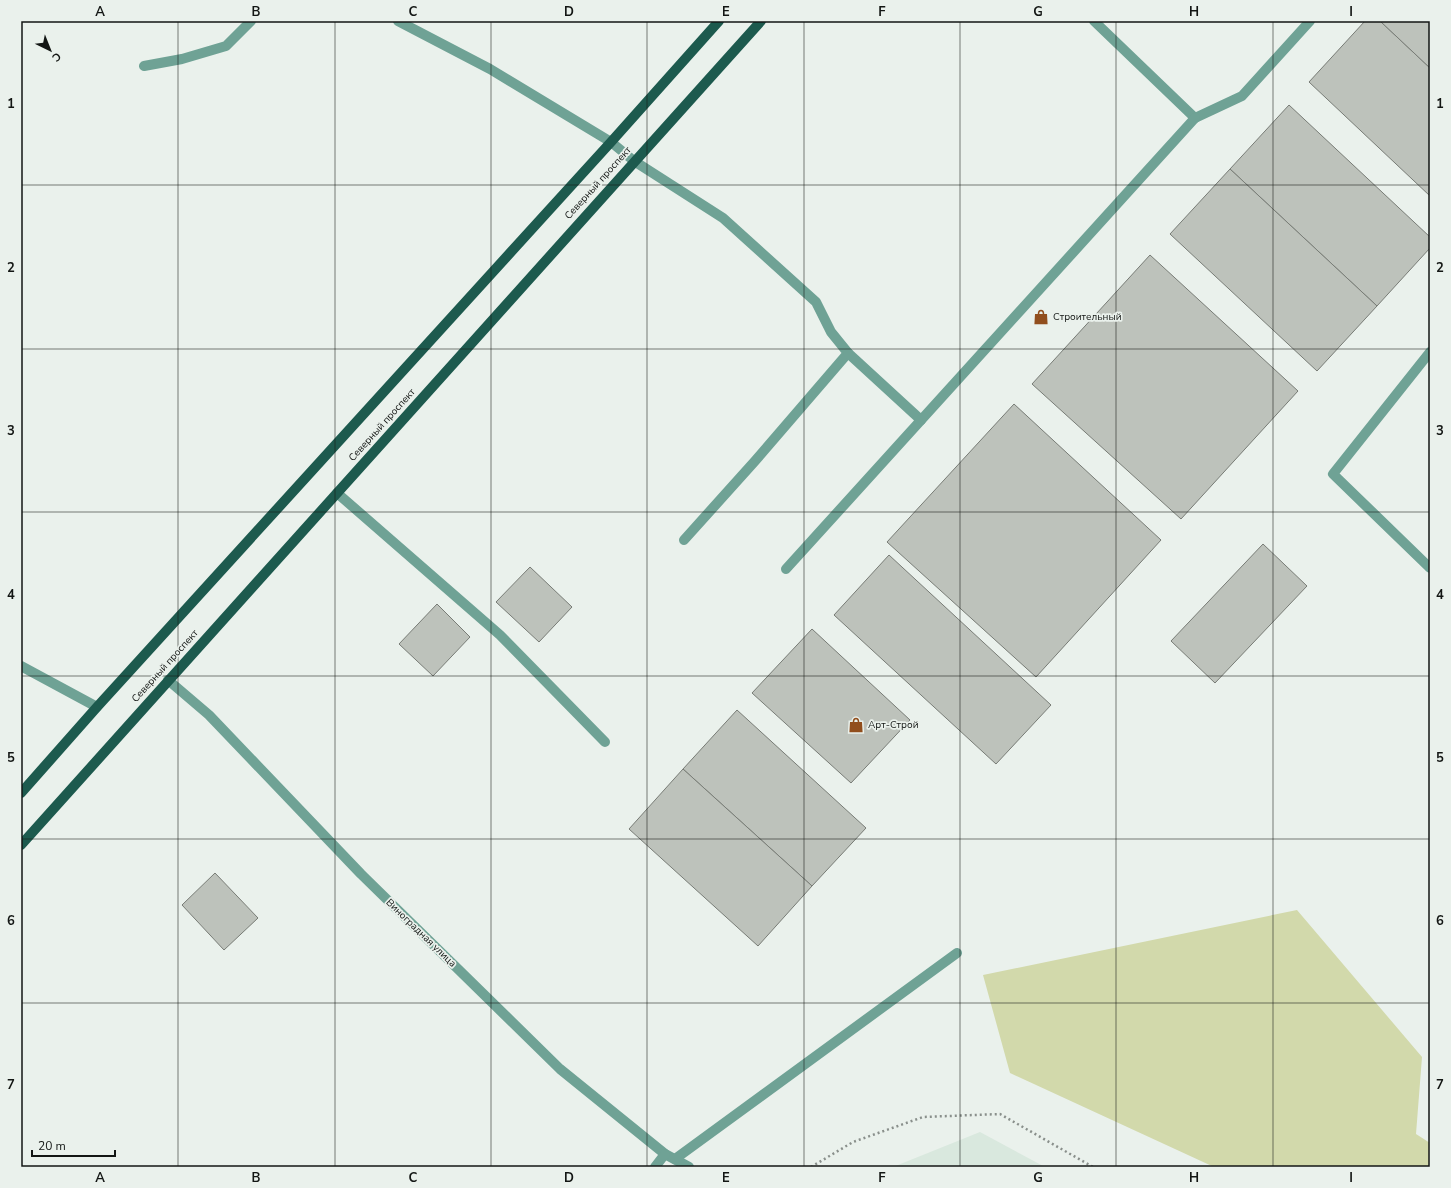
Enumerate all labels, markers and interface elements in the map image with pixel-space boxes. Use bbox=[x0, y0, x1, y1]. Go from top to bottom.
text: A bbox=[95, 3, 105, 21]
text: B bbox=[252, 3, 261, 21]
text: C bbox=[409, 3, 418, 21]
text: D bbox=[564, 3, 574, 21]
text: E bbox=[722, 3, 730, 21]
text: F bbox=[878, 3, 886, 21]
text: G bbox=[1033, 3, 1043, 21]
text: H bbox=[1189, 3, 1199, 21]
text: I bbox=[1349, 3, 1353, 21]
north arrow bbox=[30, 30, 70, 70]
text: С bbox=[48, 49, 64, 65]
text: 1 bbox=[7, 95, 15, 113]
text: 1 bbox=[1436, 95, 1444, 113]
street label: Северный проспект bbox=[561, 143, 635, 222]
text: 2 bbox=[7, 259, 15, 277]
text: 2 bbox=[1436, 259, 1444, 277]
shop icon: Строительный bbox=[1032, 308, 1050, 326]
place label: Строительный bbox=[1053, 310, 1122, 324]
street label: Северный проспект bbox=[345, 385, 419, 464]
text: 3 bbox=[7, 422, 15, 440]
text: 3 bbox=[1436, 422, 1444, 440]
text: 4 bbox=[7, 586, 15, 604]
text: 4 bbox=[1436, 586, 1444, 604]
street label: Северный проспект bbox=[128, 626, 202, 705]
shop icon: Арт-Строй bbox=[847, 716, 865, 734]
place label: Арт-Строй bbox=[868, 718, 919, 732]
text: 5 bbox=[7, 749, 15, 767]
text: 5 bbox=[1436, 749, 1444, 767]
street label: Виноградная улица bbox=[383, 896, 459, 970]
text: 6 bbox=[7, 912, 15, 930]
text: 6 bbox=[1436, 912, 1444, 930]
text: 7 bbox=[7, 1076, 15, 1094]
text: 7 bbox=[1436, 1076, 1444, 1094]
scale bar bbox=[32, 1132, 115, 1158]
text: 20 m bbox=[38, 1138, 66, 1154]
text: A bbox=[95, 1169, 105, 1187]
text: B bbox=[252, 1169, 261, 1187]
text: C bbox=[409, 1169, 418, 1187]
text: D bbox=[564, 1169, 574, 1187]
text: E bbox=[722, 1169, 730, 1187]
text: F bbox=[878, 1169, 886, 1187]
text: G bbox=[1033, 1169, 1043, 1187]
text: H bbox=[1189, 1169, 1199, 1187]
text: I bbox=[1349, 1169, 1353, 1187]

